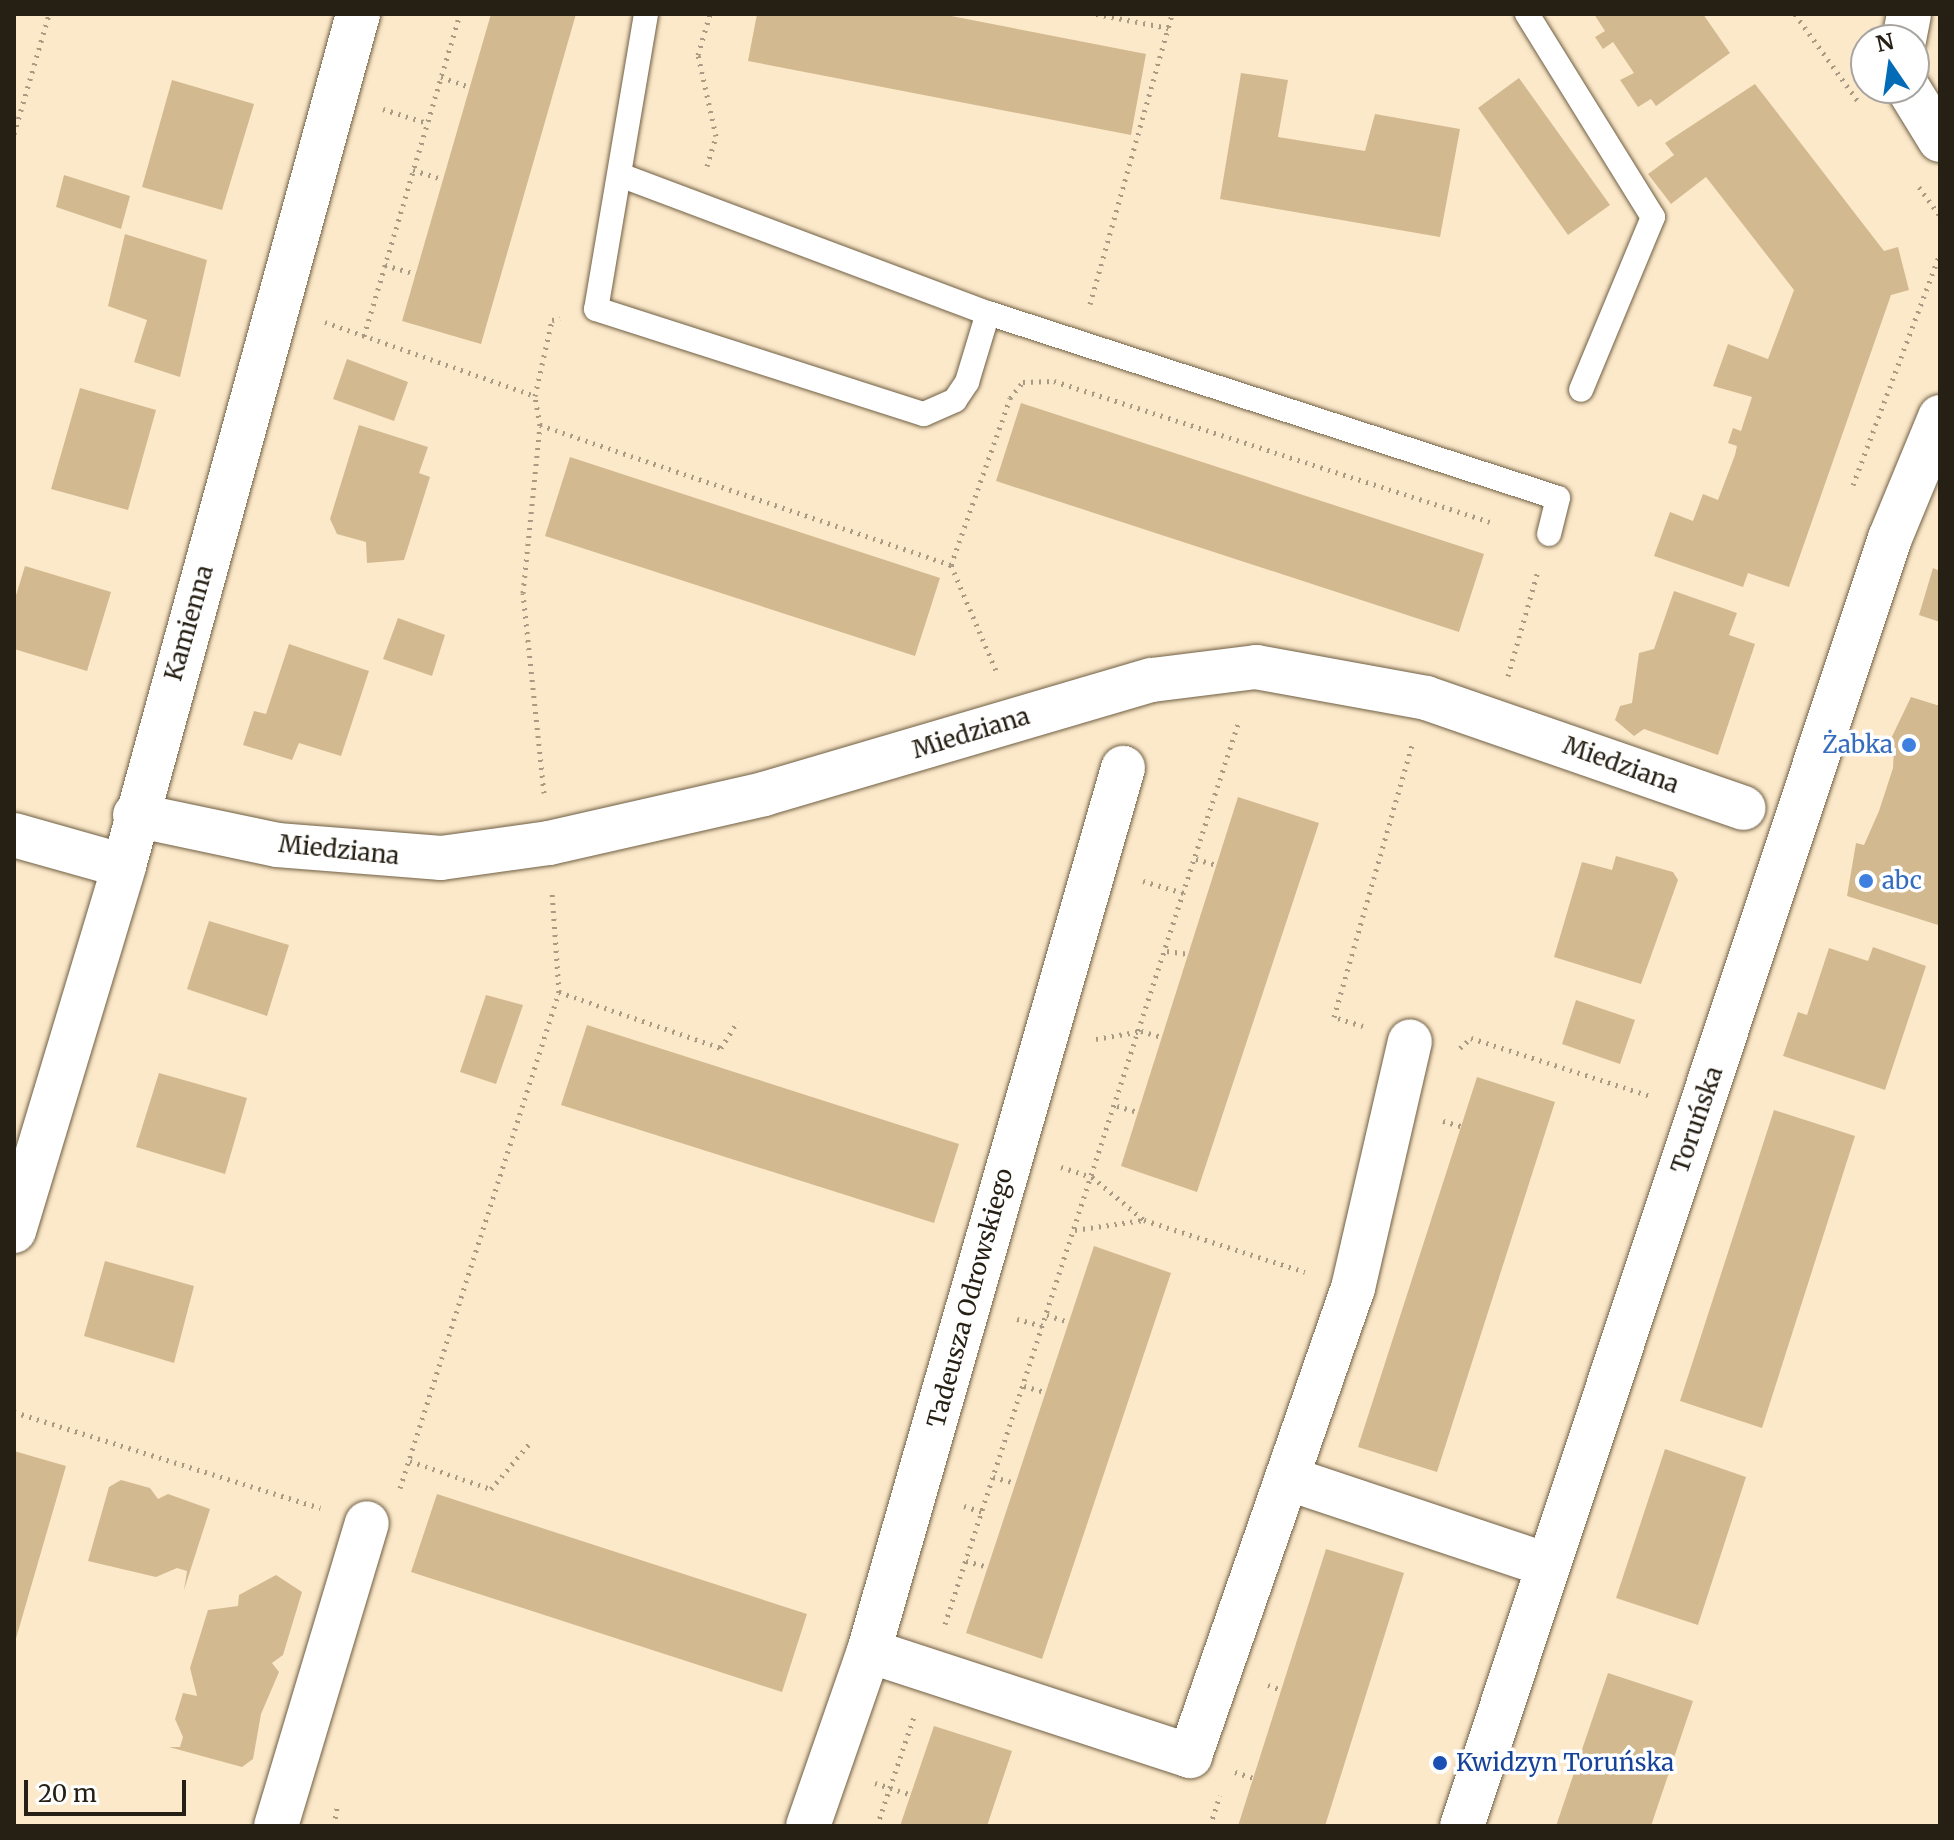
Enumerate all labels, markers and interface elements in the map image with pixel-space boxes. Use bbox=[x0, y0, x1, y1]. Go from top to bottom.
north arrow bbox=[1850, 24, 1930, 104]
text: N bbox=[1873, 27, 1897, 58]
street label: Kamienna bbox=[159, 562, 219, 684]
street label: Miedziana bbox=[909, 702, 1033, 764]
street label: Miedziana bbox=[1559, 731, 1683, 799]
place label: Żabka bbox=[1822, 731, 1893, 759]
marker: Żabka bbox=[1900, 736, 1918, 754]
street label: Miedziana bbox=[277, 829, 401, 871]
place label: abc bbox=[1882, 867, 1922, 895]
marker: abc bbox=[1857, 872, 1875, 890]
street label: Toruńska bbox=[1665, 1063, 1729, 1177]
street label: Tadeusza Odrowskiego bbox=[921, 1165, 1019, 1431]
place label: Kwidzyn Toruńska bbox=[1456, 1749, 1674, 1777]
marker: Kwidzyn Toruńska bbox=[1431, 1754, 1449, 1772]
scale bar bbox=[28, 1764, 190, 1814]
text: 20 m bbox=[38, 1778, 97, 1809]

